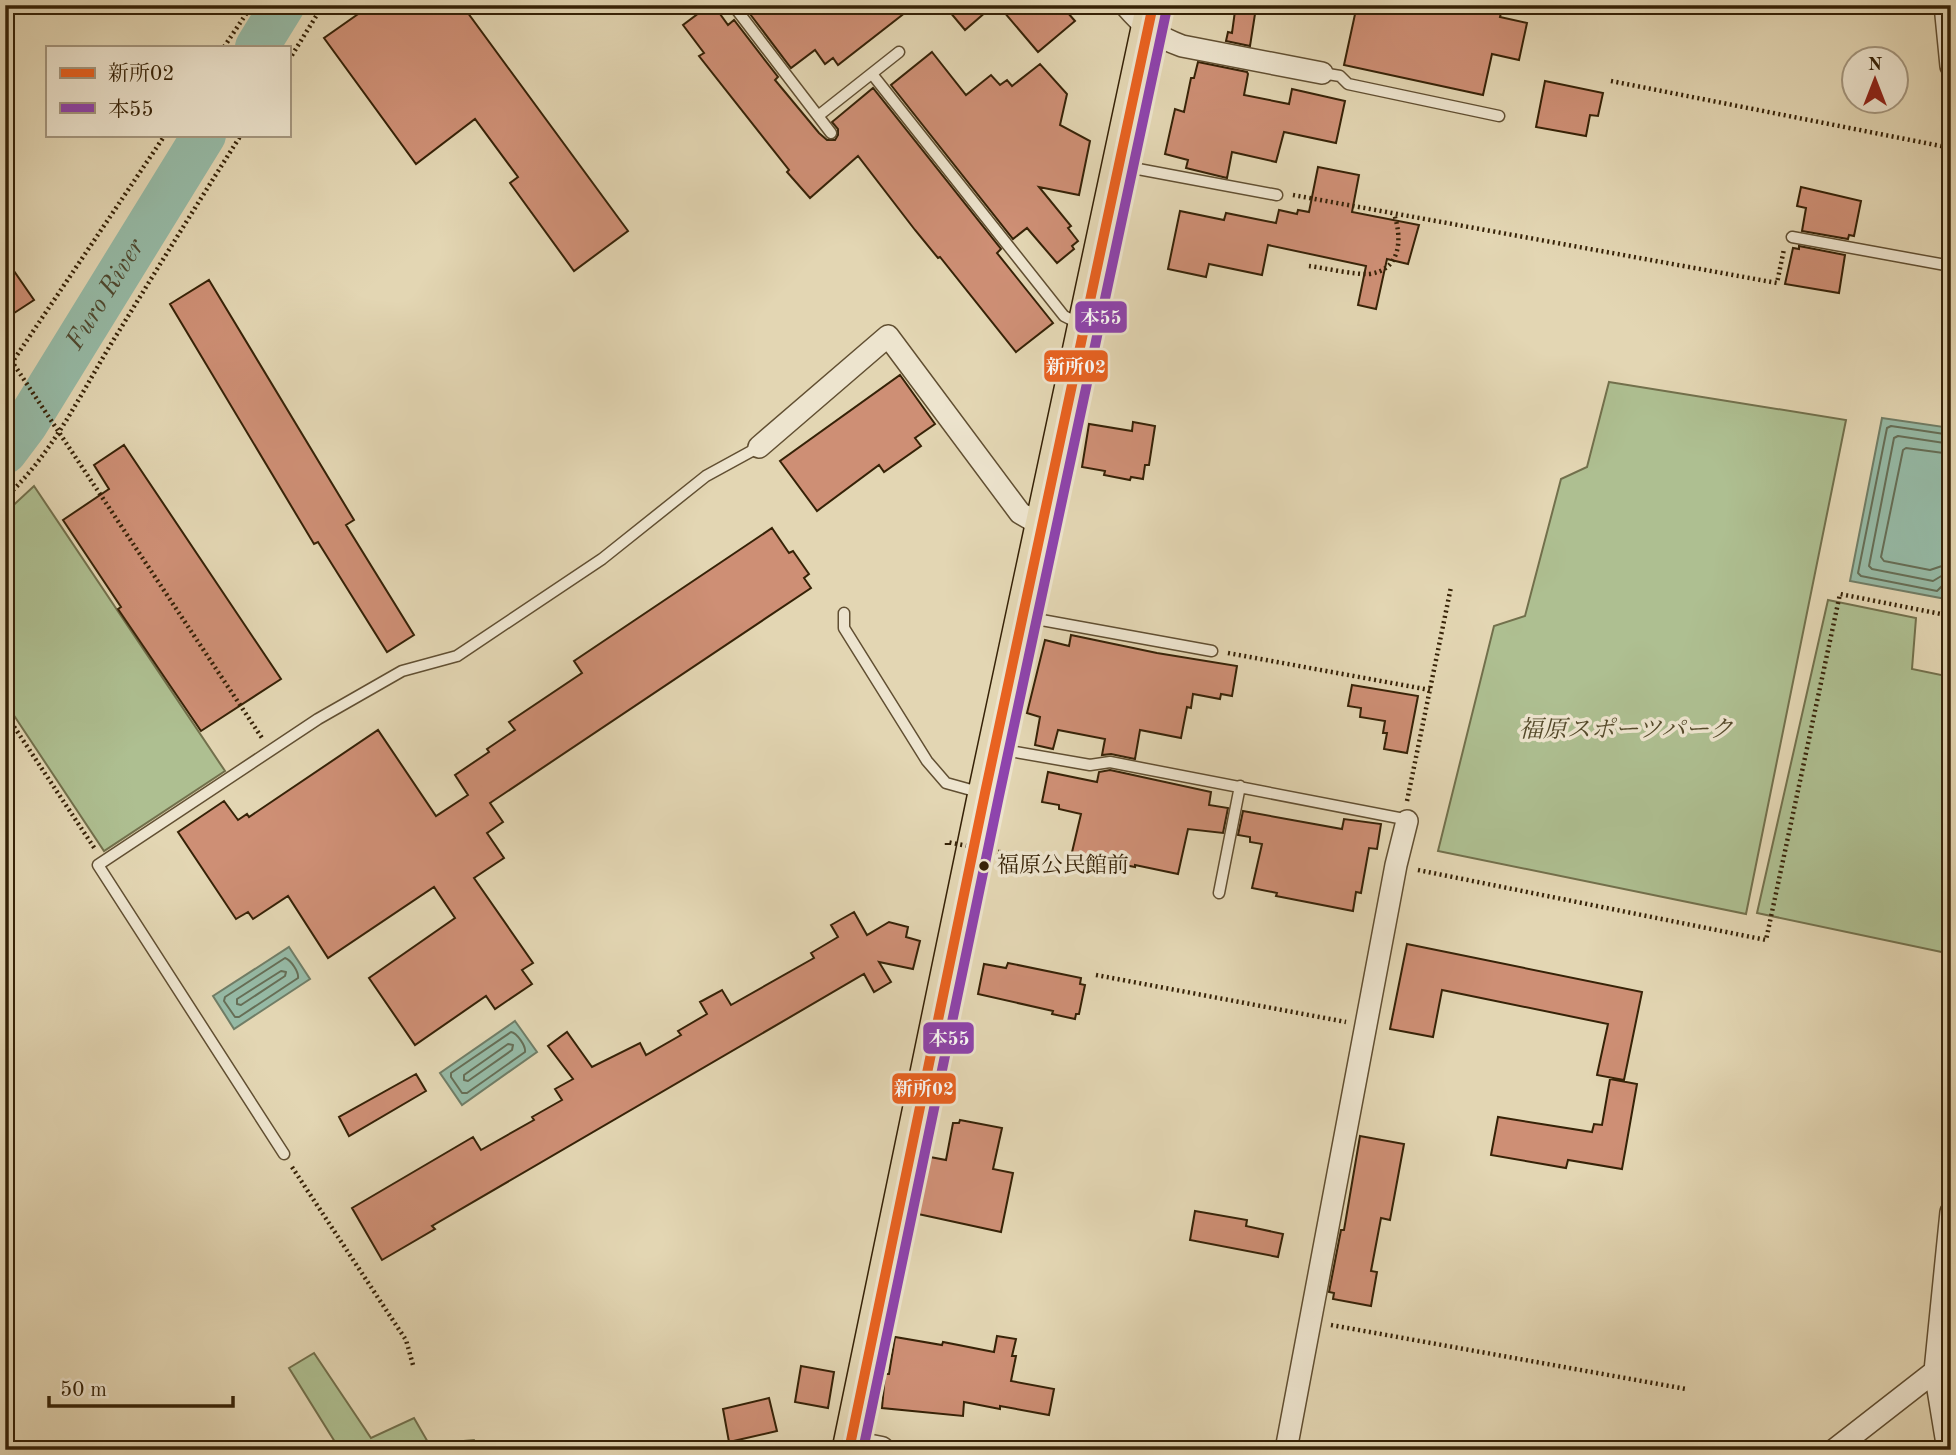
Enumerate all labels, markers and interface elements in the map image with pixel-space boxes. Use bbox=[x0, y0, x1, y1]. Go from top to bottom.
legend bbox=[46, 46, 290, 136]
north arrow bbox=[1840, 46, 1910, 116]
text: N bbox=[1868, 56, 1883, 75]
text: 新所02 bbox=[108, 62, 174, 85]
text: 本55 bbox=[108, 98, 153, 121]
water label: Furo River bbox=[61, 234, 150, 355]
line badge: 本55 bbox=[1074, 300, 1128, 334]
text: 本55 bbox=[1080, 307, 1122, 329]
line badge: 新所02 bbox=[1043, 349, 1109, 383]
text: 新所02 bbox=[1046, 356, 1106, 378]
park label: 福原スポーツパーク bbox=[1519, 716, 1733, 743]
place label: 福原公民館前 bbox=[997, 853, 1129, 877]
marker: 福原公民館前 bbox=[977, 859, 991, 873]
line badge: 本55 bbox=[922, 1021, 975, 1055]
text: 本55 bbox=[928, 1028, 970, 1050]
line badge: 新所02 bbox=[891, 1072, 957, 1105]
text: 新所02 bbox=[894, 1078, 954, 1100]
scale bar bbox=[49, 1364, 233, 1408]
text: 50 m bbox=[60, 1380, 107, 1401]

